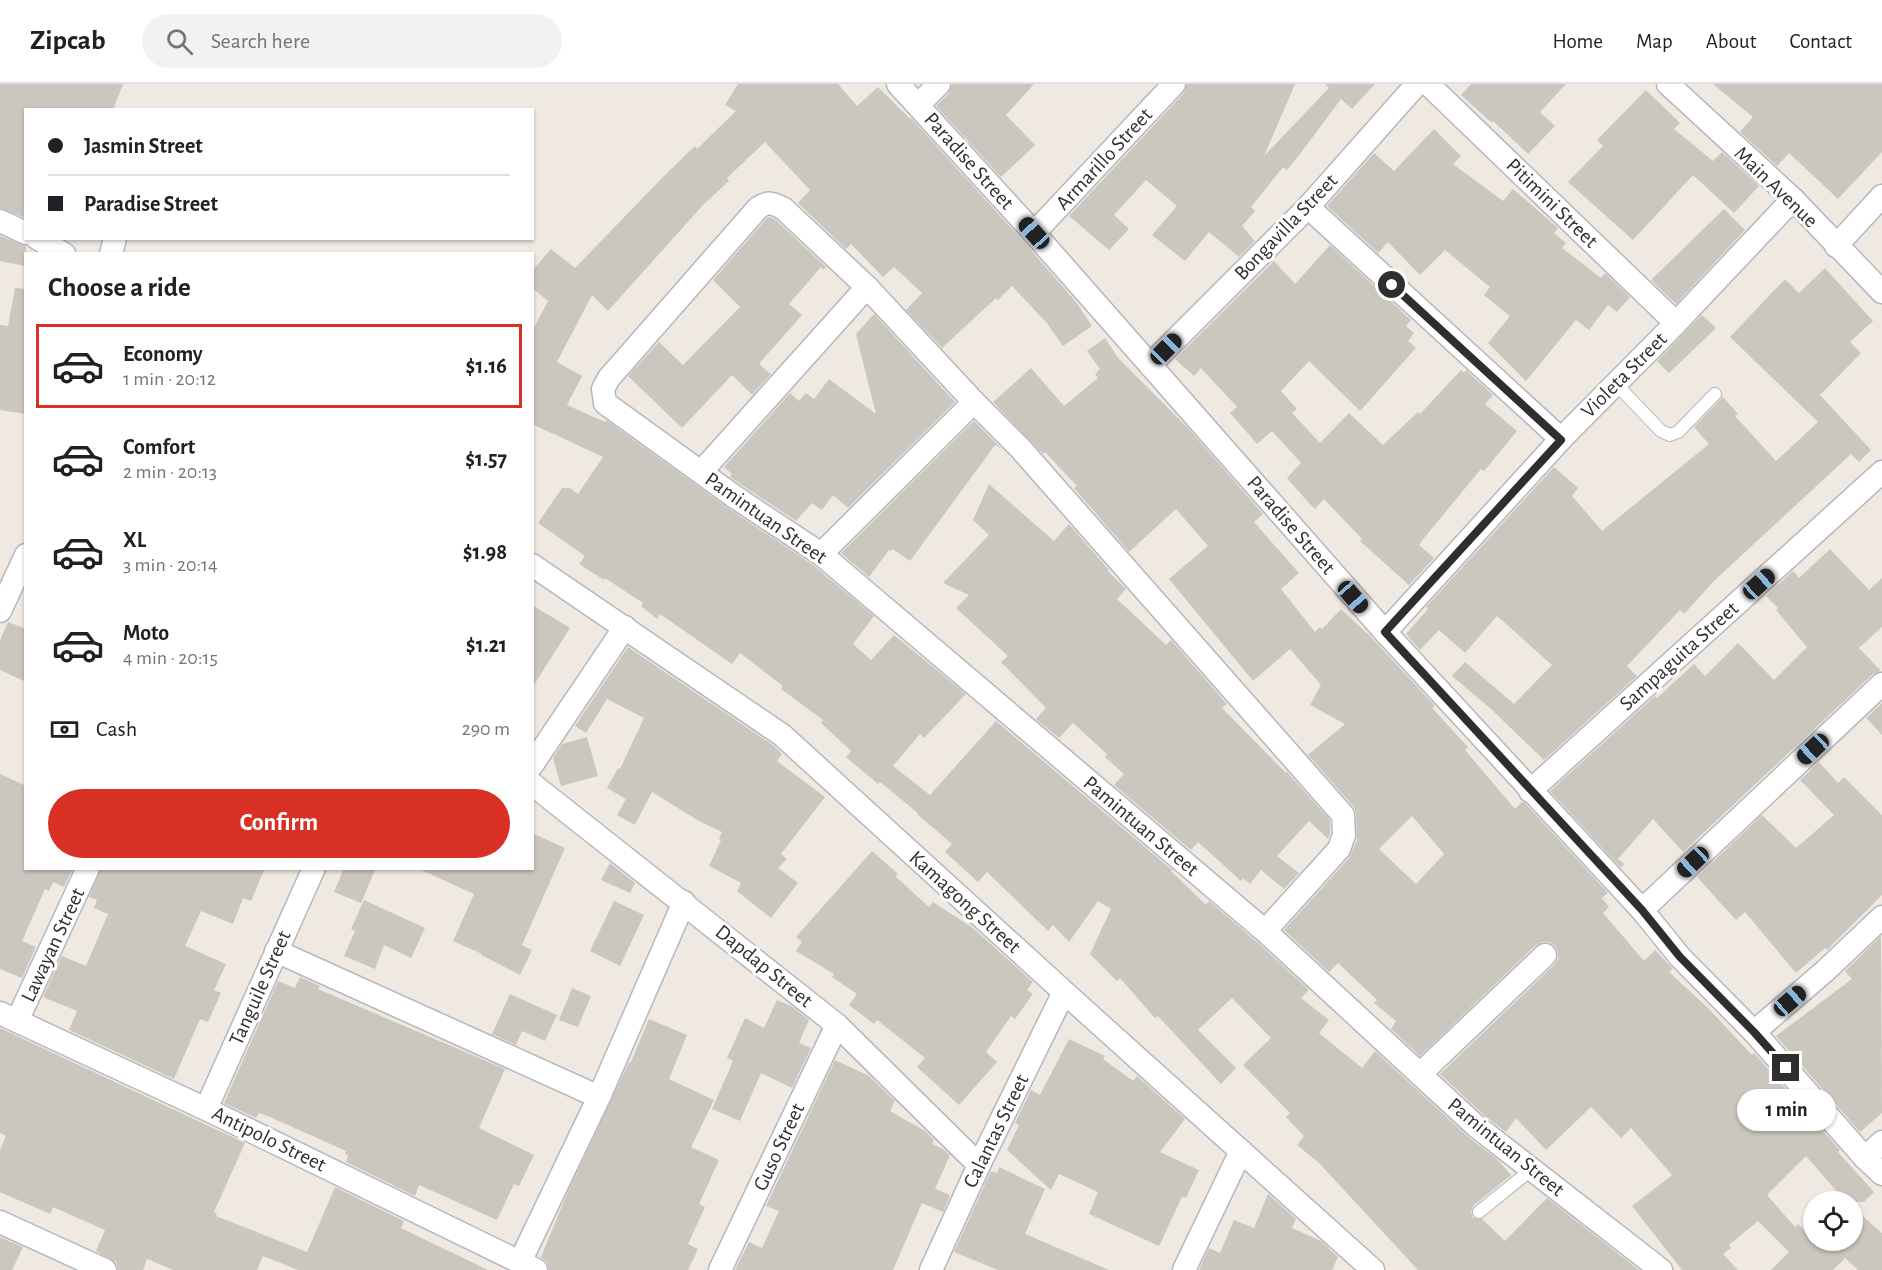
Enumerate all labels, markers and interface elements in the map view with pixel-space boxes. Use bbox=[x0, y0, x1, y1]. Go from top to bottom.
search box bbox=[142, 14, 562, 68]
icon: search bbox=[163, 25, 196, 58]
text: Zipcab bbox=[30, 27, 106, 55]
text: Search here bbox=[211, 30, 310, 52]
text: Home bbox=[1552, 31, 1603, 52]
text: Map bbox=[1636, 31, 1673, 52]
text: About bbox=[1706, 31, 1756, 52]
text: Contact bbox=[1789, 31, 1852, 52]
street label: Armarillo Street bbox=[1052, 104, 1156, 214]
street label: Paradise Street bbox=[920, 108, 1018, 214]
text: Jasmin Street bbox=[84, 135, 203, 157]
street label: Main Avenue bbox=[1730, 142, 1822, 232]
street label: Pitimini Street bbox=[1502, 154, 1602, 252]
street label: Bongavilla Street bbox=[1230, 170, 1342, 284]
text: Paradise Street bbox=[84, 193, 218, 215]
car bbox=[1015, 214, 1053, 252]
route start bbox=[1378, 271, 1405, 298]
text: Choose a ride bbox=[48, 274, 191, 301]
street label: Violeta Street bbox=[1577, 328, 1671, 422]
car bbox=[1147, 330, 1185, 368]
icon: car bbox=[51, 339, 105, 393]
text: Economy bbox=[123, 343, 203, 365]
text: $1.16 bbox=[466, 355, 507, 377]
text: 1 min · 20:12 bbox=[123, 369, 216, 389]
icon: car bbox=[51, 432, 105, 486]
text: Comfort bbox=[123, 436, 195, 458]
text: $1.57 bbox=[465, 448, 507, 470]
text: 2 min · 20:13 bbox=[123, 462, 217, 482]
street label: Pamintuan Street bbox=[701, 468, 831, 568]
street label: Paradise Street bbox=[1243, 472, 1339, 578]
icon: car bbox=[51, 525, 105, 579]
text: XL bbox=[123, 529, 146, 551]
text: $1.98 bbox=[463, 541, 507, 563]
text: 3 min · 20:14 bbox=[123, 555, 218, 575]
car bbox=[1740, 565, 1778, 603]
car bbox=[1334, 578, 1372, 616]
street label: Sampaguita Street bbox=[1616, 597, 1743, 714]
icon: car bbox=[51, 618, 105, 672]
text: Moto bbox=[123, 622, 169, 644]
text: $1.21 bbox=[466, 634, 507, 656]
text: 4 min · 20:15 bbox=[123, 648, 218, 668]
icon: cash bbox=[48, 713, 81, 746]
text: Cash bbox=[96, 718, 137, 740]
text: 290 m bbox=[462, 719, 510, 739]
car bbox=[1794, 730, 1832, 768]
street label: Pamintuan Street bbox=[1079, 772, 1203, 880]
button: Confirm bbox=[48, 789, 510, 858]
car bbox=[1674, 843, 1712, 881]
street label: Kamagong Street bbox=[905, 847, 1025, 957]
street label: Lawayan Street bbox=[17, 884, 89, 1005]
street label: Dapdap Street bbox=[711, 921, 817, 1012]
street label: Tanguile Street bbox=[225, 927, 295, 1048]
car bbox=[1771, 982, 1809, 1020]
route end bbox=[1772, 1054, 1799, 1081]
street label: Calantas Street bbox=[960, 1071, 1033, 1191]
callout: 1 min bbox=[1736, 1089, 1836, 1131]
street label: Pamintuan Street bbox=[1444, 1094, 1568, 1200]
street label: Guso Street bbox=[750, 1100, 808, 1194]
text: 1 min bbox=[1765, 1100, 1808, 1120]
street label: Antipolo Street bbox=[209, 1102, 330, 1176]
map controls bbox=[1803, 1191, 1863, 1251]
button: locate bbox=[1803, 1191, 1863, 1251]

